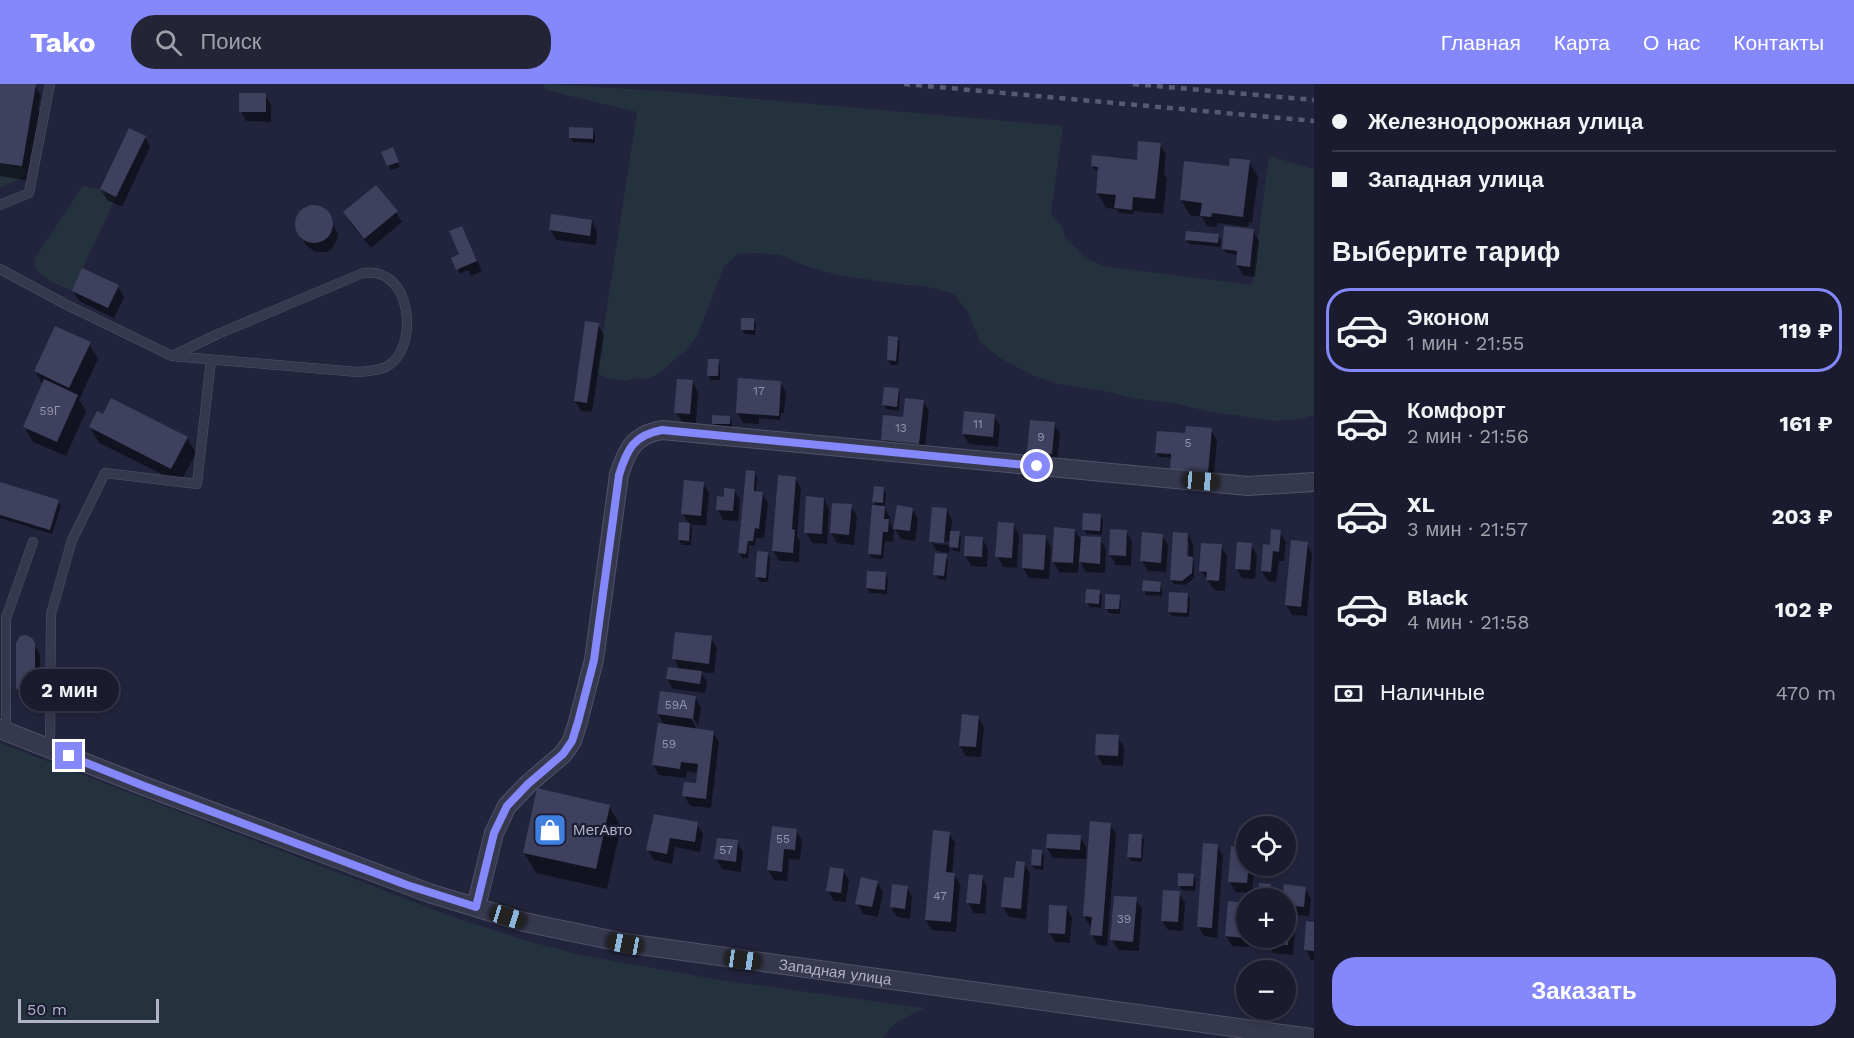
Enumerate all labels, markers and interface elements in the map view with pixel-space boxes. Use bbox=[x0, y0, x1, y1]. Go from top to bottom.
search box bbox=[131, 15, 551, 69]
text: Tako bbox=[30, 26, 95, 59]
icon: search bbox=[152, 26, 185, 59]
text: Поиск bbox=[200, 29, 261, 54]
text: Главная bbox=[1441, 30, 1521, 55]
text: Карта bbox=[1554, 30, 1610, 55]
text: О нас bbox=[1643, 30, 1700, 55]
text: Контакты bbox=[1733, 30, 1824, 55]
text: Железнодорожная улица bbox=[1368, 109, 1643, 134]
text: Западная улица bbox=[1368, 167, 1544, 192]
text: Выберите тариф bbox=[1332, 236, 1560, 268]
icon: car bbox=[1335, 303, 1389, 357]
text: Эконом bbox=[1407, 305, 1490, 330]
text: 119 ₽ bbox=[1779, 318, 1833, 343]
text: 1 мин · 21:55 bbox=[1407, 331, 1524, 355]
house number: 17 bbox=[753, 384, 765, 398]
icon: car bbox=[1335, 396, 1389, 450]
text: Комфорт bbox=[1407, 398, 1506, 423]
house number: 59Г bbox=[40, 404, 61, 418]
text: 161 ₽ bbox=[1779, 411, 1833, 436]
house number: 11 bbox=[973, 417, 983, 431]
house number: 13 bbox=[895, 421, 907, 435]
text: 2 мин · 21:56 bbox=[1407, 424, 1529, 448]
house number: 9 bbox=[1037, 430, 1045, 444]
house number: 5 bbox=[1185, 436, 1192, 450]
route start bbox=[1023, 452, 1050, 479]
car bbox=[1182, 470, 1220, 492]
icon: car bbox=[1335, 489, 1389, 543]
text: XL bbox=[1407, 492, 1435, 517]
text: 203 ₽ bbox=[1771, 504, 1833, 529]
text: 3 мин · 21:57 bbox=[1407, 517, 1528, 541]
icon: car bbox=[1335, 582, 1389, 636]
text: Black bbox=[1407, 585, 1468, 610]
text: 102 ₽ bbox=[1775, 597, 1833, 622]
text: 4 мин · 21:58 bbox=[1407, 610, 1530, 634]
callout: 2 мин bbox=[20, 669, 118, 711]
icon: cash bbox=[1332, 677, 1365, 710]
text: 2 мин bbox=[41, 678, 98, 702]
text: Наличные bbox=[1380, 680, 1485, 705]
text: 470 m bbox=[1776, 681, 1836, 705]
house number: 59А bbox=[665, 698, 687, 712]
house number: 59 bbox=[662, 737, 676, 751]
route end bbox=[55, 742, 82, 769]
shop icon: МегАвто bbox=[532, 812, 568, 848]
map controls bbox=[1236, 816, 1296, 1020]
button: locate bbox=[1236, 816, 1296, 876]
place label: МегАвто bbox=[573, 821, 632, 839]
house number: 55 bbox=[776, 832, 790, 846]
house number: 57 bbox=[719, 843, 733, 857]
button: + bbox=[1236, 888, 1296, 948]
house number: 47 bbox=[933, 889, 947, 903]
car bbox=[488, 903, 528, 931]
house number: 39 bbox=[1117, 912, 1131, 926]
car bbox=[606, 932, 644, 956]
car bbox=[724, 949, 762, 971]
street label: Западная улица bbox=[778, 955, 893, 989]
button: Заказать bbox=[1332, 957, 1836, 1026]
button: − bbox=[1236, 960, 1296, 1020]
scale bar bbox=[18, 996, 159, 1024]
text: 50 m bbox=[27, 1000, 67, 1019]

